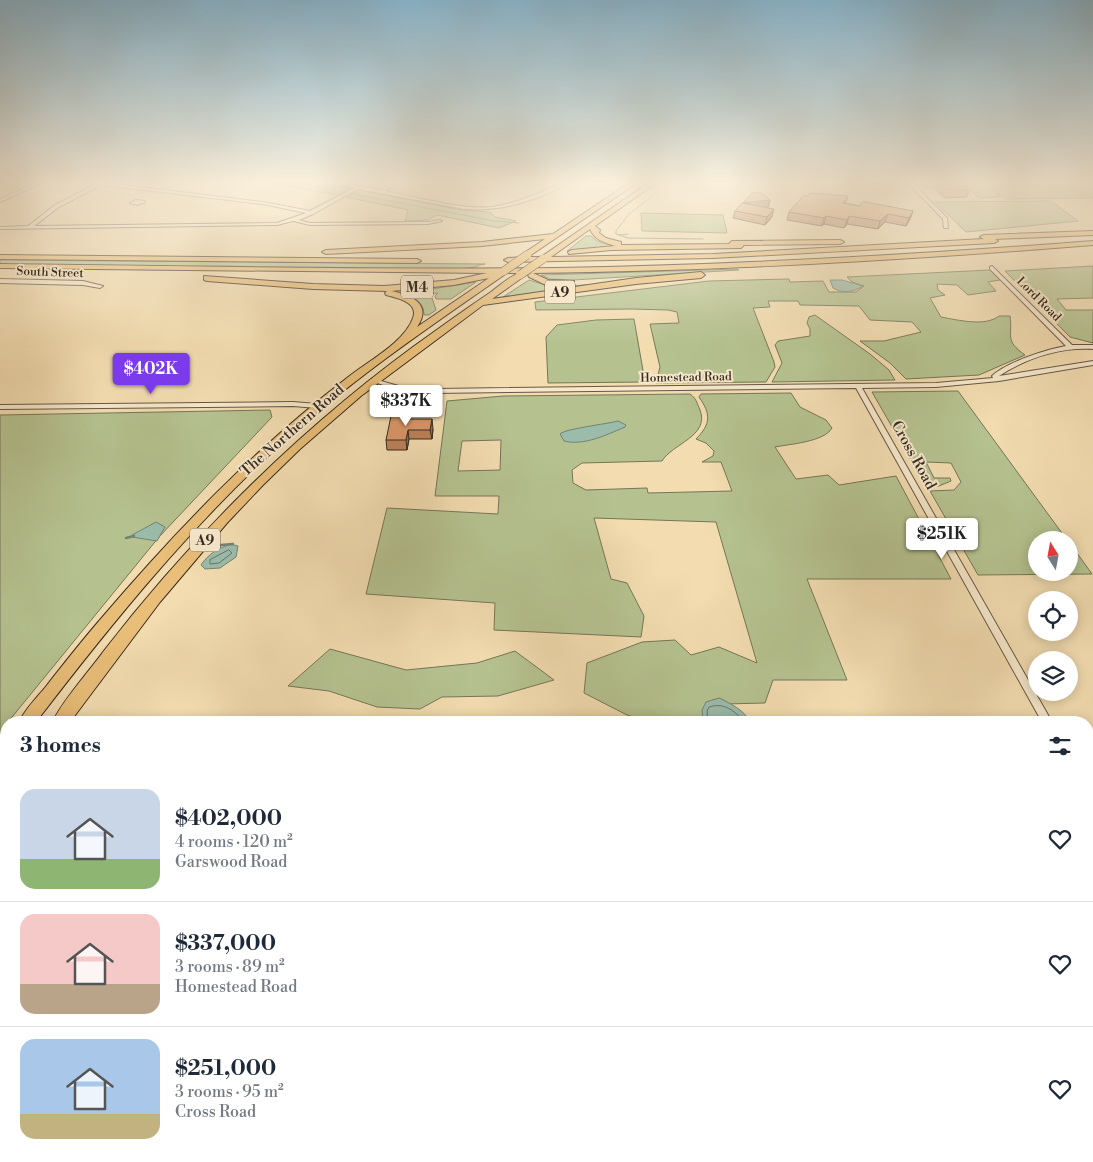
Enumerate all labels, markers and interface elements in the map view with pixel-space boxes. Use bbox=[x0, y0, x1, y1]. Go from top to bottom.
street label: South Street bbox=[16, 264, 85, 281]
street label: Lord Road bbox=[1013, 274, 1064, 325]
road number: M4 bbox=[401, 276, 433, 298]
road number: A9 bbox=[545, 280, 575, 304]
pin: $402K bbox=[116, 352, 186, 395]
text: $402K bbox=[124, 359, 178, 379]
street label: Homestead Road bbox=[640, 369, 732, 386]
street label: The Northern Road bbox=[236, 380, 349, 481]
pin: $337K bbox=[371, 384, 441, 427]
text: $337K bbox=[381, 391, 431, 411]
street label: Cross Road bbox=[887, 417, 941, 494]
pin: $251K bbox=[907, 518, 977, 560]
text: $251K bbox=[917, 524, 967, 544]
road number: A9 bbox=[190, 528, 220, 552]
north arrow bbox=[1028, 531, 1078, 581]
map controls bbox=[1028, 531, 1078, 701]
button: locate bbox=[1028, 591, 1078, 641]
button: layers bbox=[1028, 651, 1078, 701]
icon: filters bbox=[1046, 732, 1074, 760]
text: 3 homes bbox=[20, 733, 101, 759]
text: $402,000 bbox=[175, 806, 282, 832]
icon: home bbox=[60, 809, 120, 869]
icon: heart bbox=[1046, 825, 1074, 853]
text: 4 rooms · 120 m² bbox=[175, 832, 293, 852]
text: Garswood Road bbox=[175, 852, 287, 872]
text: $337,000 bbox=[175, 931, 276, 957]
icon: home bbox=[60, 934, 120, 994]
icon: heart bbox=[1046, 950, 1074, 978]
text: 3 rooms · 89 m² bbox=[175, 957, 285, 977]
text: Homestead Road bbox=[175, 977, 297, 997]
text: $251,000 bbox=[175, 1056, 276, 1082]
icon: home bbox=[60, 1059, 120, 1119]
icon: heart bbox=[1046, 1075, 1074, 1103]
text: 3 rooms · 95 m² bbox=[175, 1082, 284, 1102]
text: Cross Road bbox=[175, 1102, 256, 1122]

